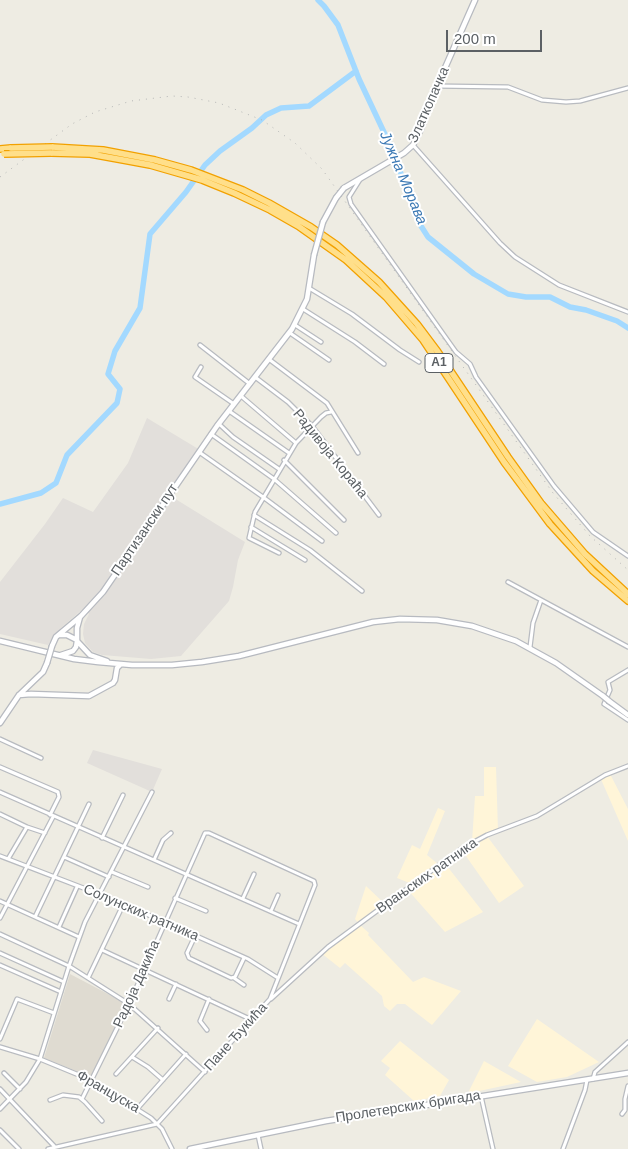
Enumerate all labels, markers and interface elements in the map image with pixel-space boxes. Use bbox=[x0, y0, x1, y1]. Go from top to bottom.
scale bar bbox=[448, 20, 544, 52]
text: 200 m bbox=[454, 30, 496, 47]
street label: Златкопачка bbox=[405, 65, 453, 145]
water label: Јужна Морава bbox=[375, 129, 431, 227]
road number: A1 bbox=[425, 353, 453, 372]
street label: Радивоја Кораћа bbox=[289, 406, 371, 502]
street label: Партизански пут bbox=[108, 481, 182, 579]
street label: Врањских ратника bbox=[373, 835, 481, 917]
street label: Солунских ратника bbox=[81, 881, 201, 945]
street label: Радоја Дакића bbox=[110, 938, 164, 1030]
street label: Пане Ђукића bbox=[201, 999, 271, 1075]
street label: Француска bbox=[73, 1067, 143, 1117]
street label: Пролетерских бригада bbox=[334, 1087, 482, 1127]

